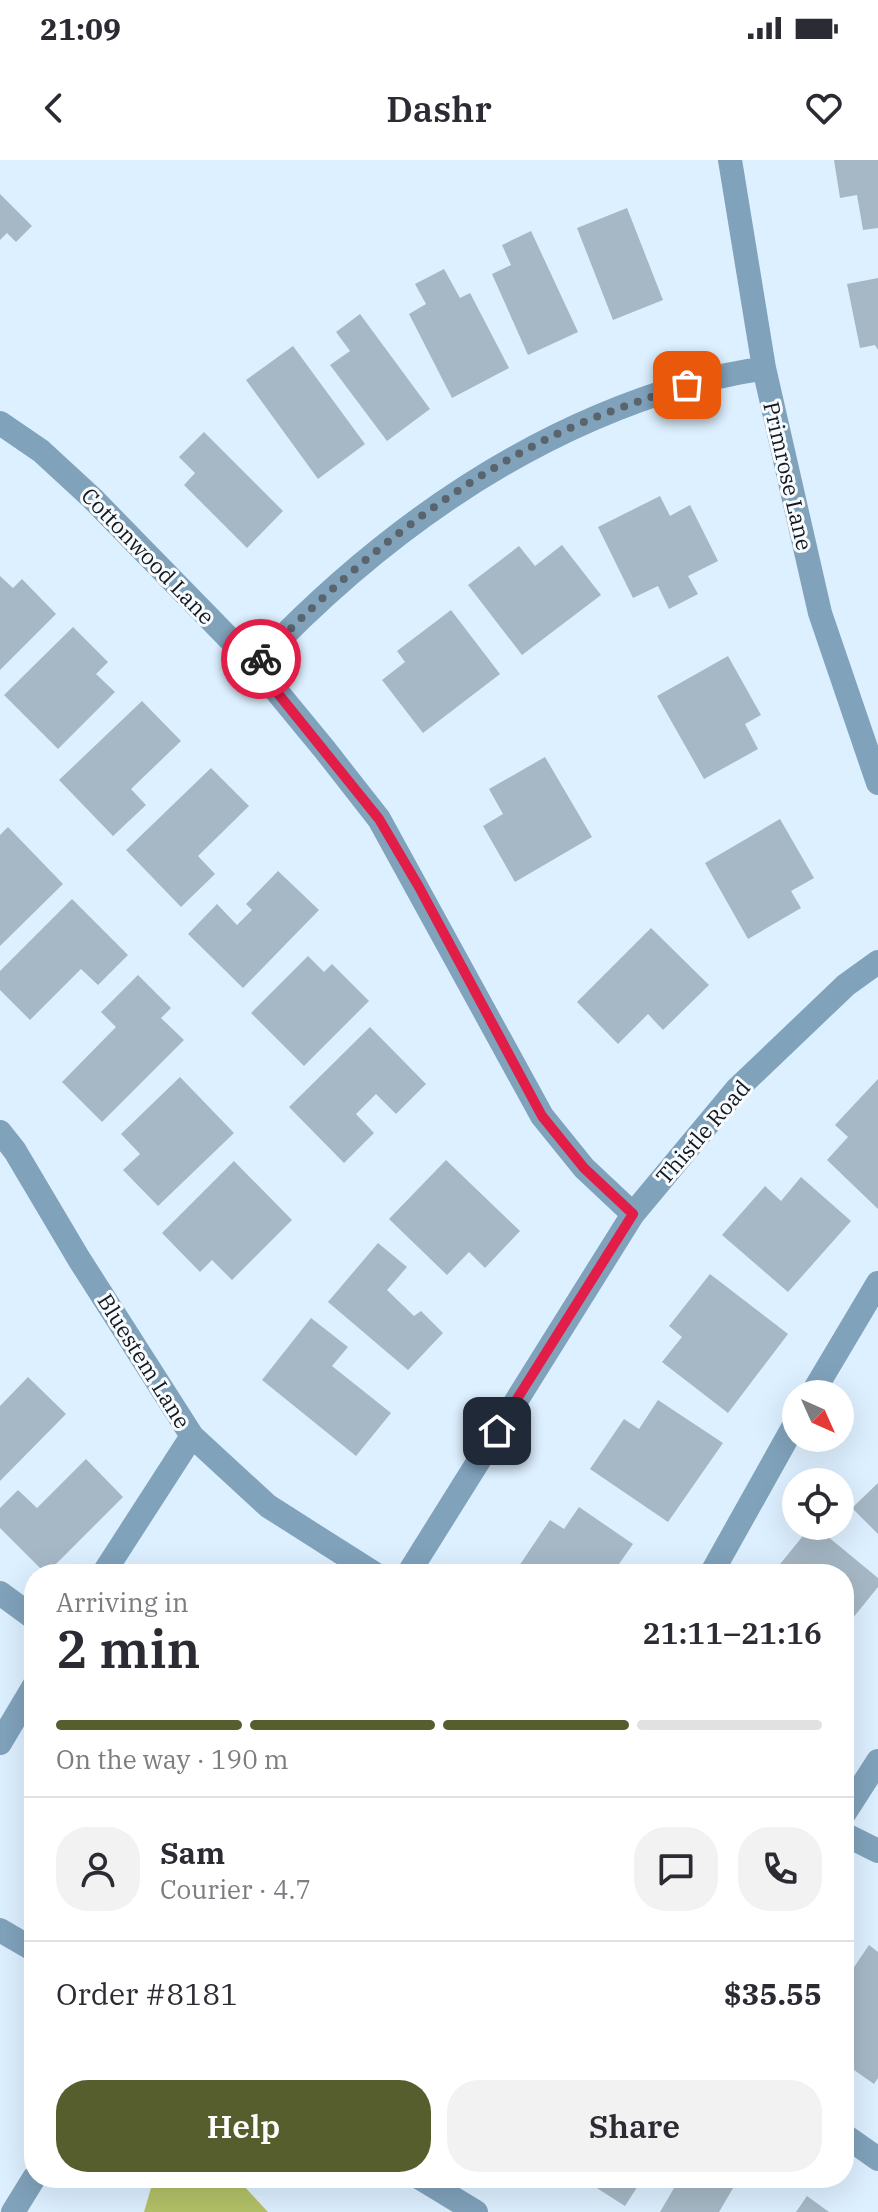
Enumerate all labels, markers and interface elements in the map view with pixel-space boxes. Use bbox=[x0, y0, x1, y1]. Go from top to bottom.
text: 21:09 bbox=[40, 9, 121, 48]
text: Dashr bbox=[386, 85, 492, 132]
icon: back bbox=[32, 86, 76, 130]
icon: heart bbox=[802, 86, 846, 130]
pin bbox=[653, 351, 721, 419]
icon: bag bbox=[665, 363, 709, 407]
street label: Primrose Lane bbox=[757, 399, 820, 553]
street label: Cottonwood Lane bbox=[76, 481, 221, 630]
courier bbox=[221, 619, 301, 699]
icon: bike bbox=[239, 637, 283, 681]
street label: Thistle Road bbox=[649, 1073, 756, 1190]
street label: Bluestem Lane bbox=[91, 1288, 197, 1434]
north arrow bbox=[782, 1380, 854, 1452]
map controls bbox=[782, 1380, 854, 1540]
pin bbox=[463, 1397, 531, 1465]
icon: home bbox=[475, 1409, 519, 1453]
button: locate bbox=[782, 1468, 854, 1540]
text: Arriving in bbox=[56, 1585, 189, 1619]
text: 21:11–21:16 bbox=[642, 1613, 822, 1652]
text: 2 min bbox=[56, 1615, 201, 1682]
text: On the way · 190 m bbox=[56, 1742, 289, 1776]
button: person bbox=[56, 1827, 140, 1911]
button: chat bbox=[634, 1827, 718, 1911]
button: phone bbox=[738, 1827, 822, 1911]
text: Sam bbox=[160, 1833, 225, 1872]
text: Courier · 4.7 bbox=[160, 1872, 311, 1906]
text: Order #8181 bbox=[56, 1974, 238, 2013]
text: $35.55 bbox=[724, 1974, 822, 2013]
button: Help bbox=[56, 2080, 431, 2172]
button: Share bbox=[447, 2080, 822, 2172]

